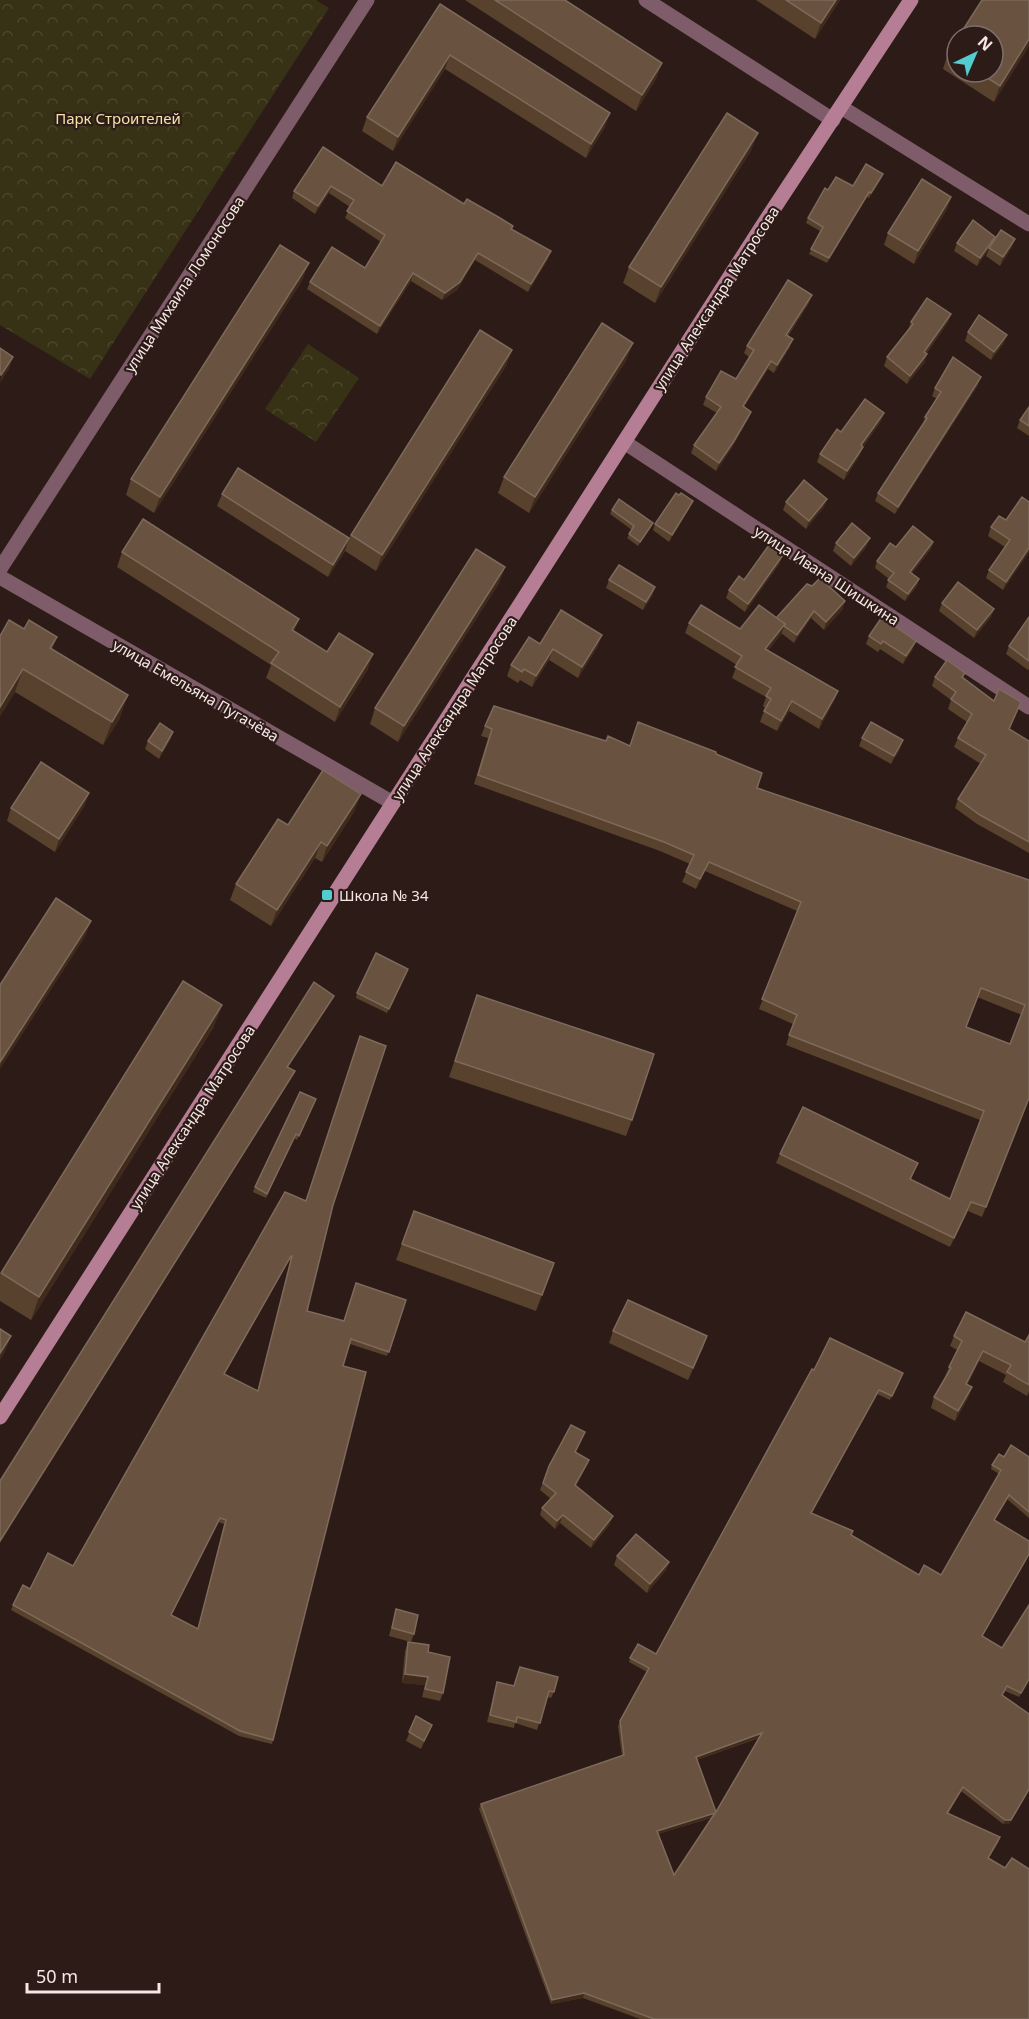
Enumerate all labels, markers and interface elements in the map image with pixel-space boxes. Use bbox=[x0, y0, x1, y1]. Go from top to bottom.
north arrow bbox=[945, 24, 1005, 84]
text: N bbox=[973, 31, 998, 56]
park label: Парк Строителей bbox=[55, 108, 181, 128]
street label: улица Михаила Ломоносова bbox=[119, 192, 249, 376]
street label: улица Александра Матросова bbox=[649, 202, 783, 394]
street label: улица Ивана Шишкина bbox=[751, 521, 903, 629]
street label: улица Александра Матросова bbox=[387, 612, 521, 804]
street label: улица Емельяна Пугачёва bbox=[109, 634, 283, 746]
place label: Школа № 34 bbox=[339, 885, 429, 905]
marker: Школа № 34 bbox=[320, 888, 334, 902]
street label: улица Александра Матросова bbox=[125, 1021, 259, 1213]
scale bar bbox=[27, 1956, 159, 1994]
text: 50 m bbox=[36, 1964, 78, 1988]

